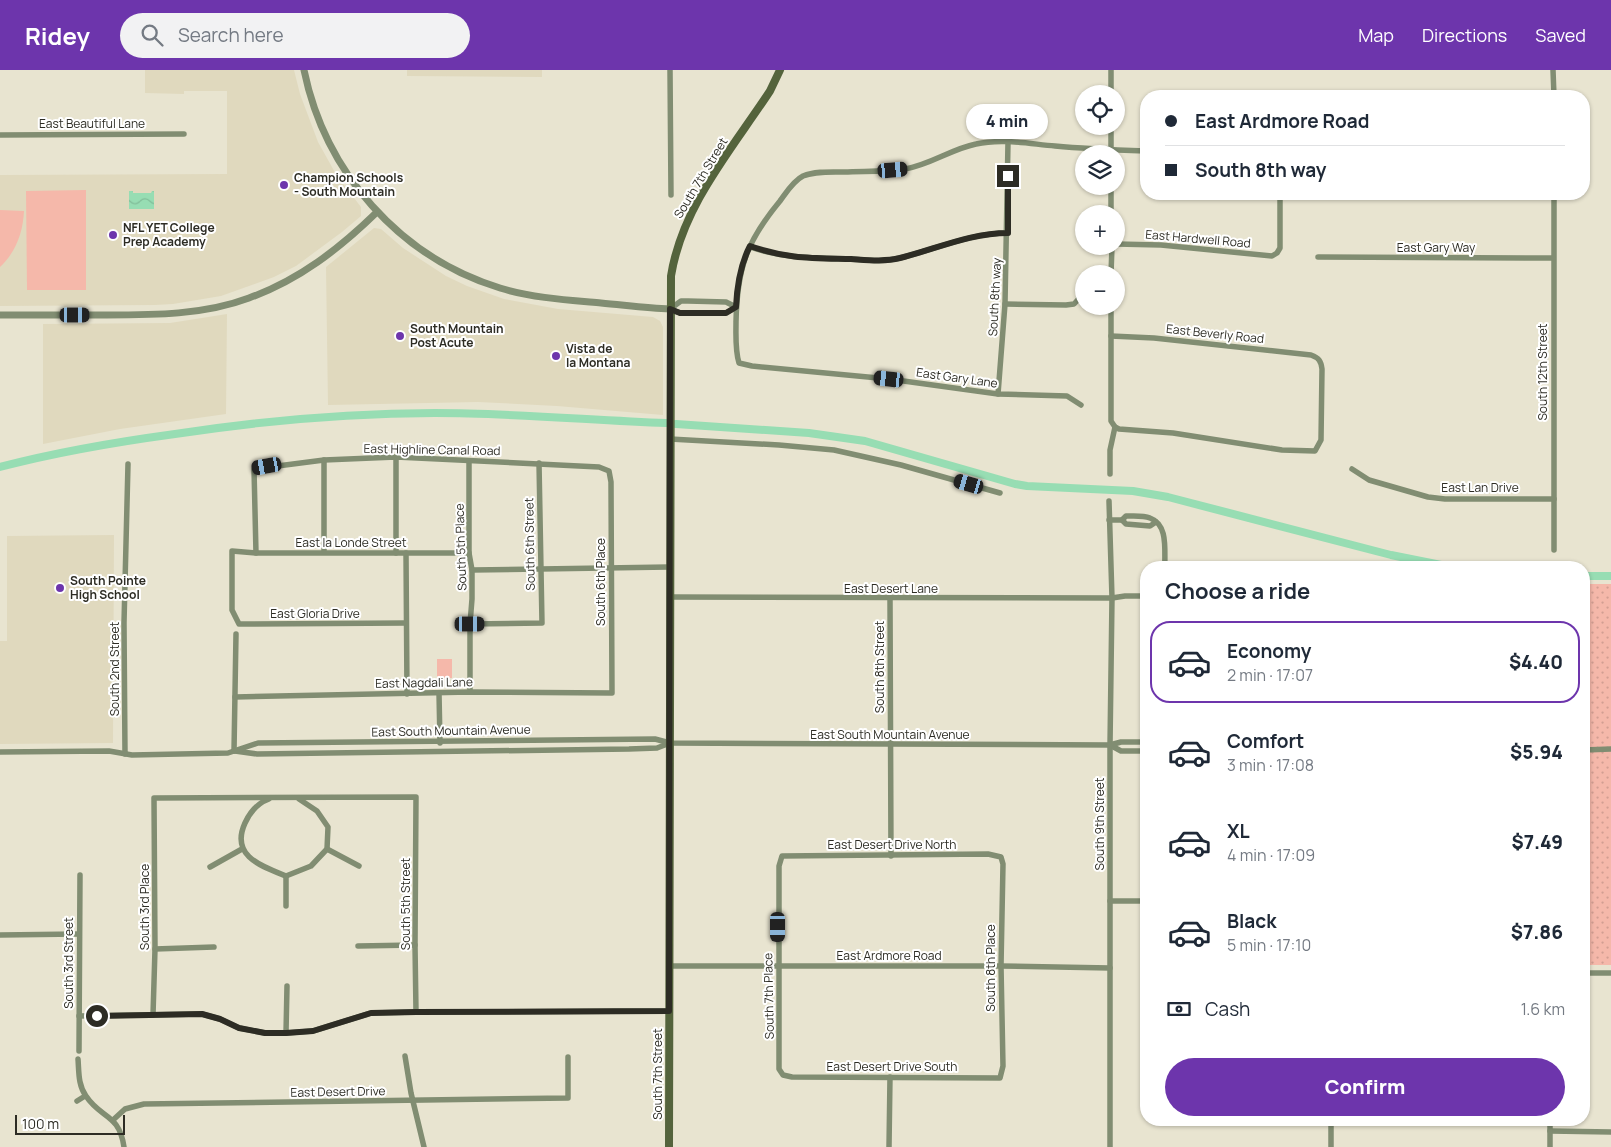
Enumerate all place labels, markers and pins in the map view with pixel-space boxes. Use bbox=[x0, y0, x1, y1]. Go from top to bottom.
place label: Champion Schools - South Mountain bbox=[294, 169, 404, 200]
marker: Champion Schools - South Mountain bbox=[278, 179, 290, 191]
place label: NFL YET College Prep Academy bbox=[123, 219, 215, 250]
marker: NFL YET College Prep Academy bbox=[107, 229, 119, 241]
place label: South Mountain Post Acute bbox=[410, 320, 504, 351]
marker: South Mountain Post Acute bbox=[394, 330, 406, 342]
place label: Vista de la Montana bbox=[566, 340, 630, 371]
marker: Vista de la Montana bbox=[550, 350, 562, 362]
place label: South Pointe High School bbox=[70, 572, 146, 603]
marker: South Pointe High School bbox=[54, 582, 66, 594]

